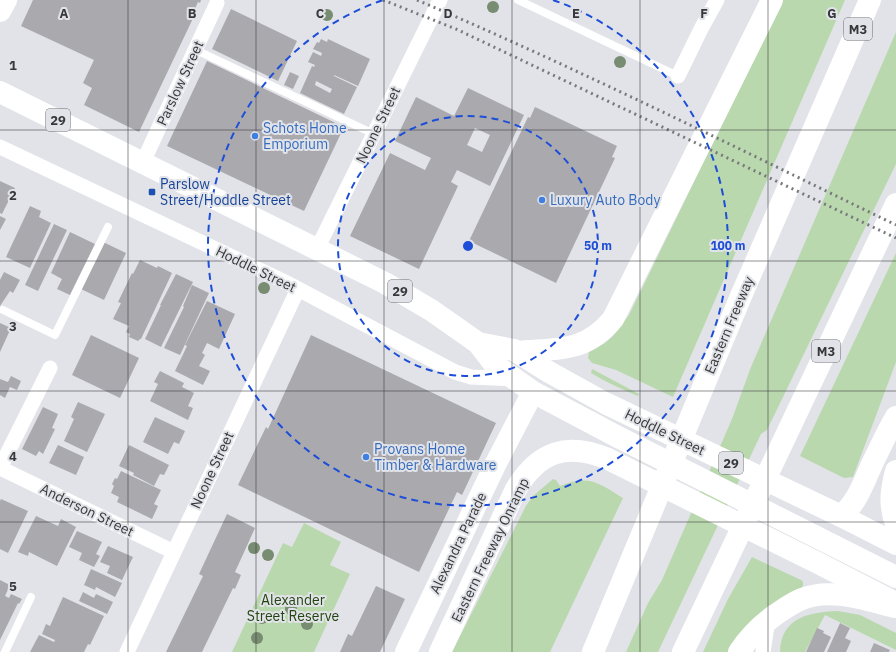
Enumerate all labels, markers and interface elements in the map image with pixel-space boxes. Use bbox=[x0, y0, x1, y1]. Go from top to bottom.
text: A bbox=[60, 5, 69, 22]
text: B bbox=[188, 5, 197, 22]
text: C bbox=[316, 5, 325, 22]
text: D bbox=[443, 5, 453, 22]
text: E bbox=[572, 5, 580, 22]
text: F bbox=[700, 5, 708, 22]
text: G bbox=[827, 5, 837, 22]
road number: M3 bbox=[844, 18, 872, 40]
street label: Parslow Street bbox=[152, 38, 208, 128]
text: 1 bbox=[9, 57, 17, 74]
street label: Noone Street bbox=[352, 84, 404, 166]
road number: 29 bbox=[46, 109, 70, 131]
place label: Schots Home Emporium bbox=[263, 119, 347, 153]
marker: Schots Home Emporium bbox=[250, 131, 260, 141]
place label: Parslow Street/Hoddle Street bbox=[160, 175, 291, 209]
text: 2 bbox=[9, 187, 17, 204]
marker: Parslow Street/Hoddle Street bbox=[147, 187, 157, 197]
place label: Luxury Auto Body bbox=[550, 191, 660, 209]
marker: Luxury Auto Body bbox=[537, 195, 547, 205]
text: 50 m bbox=[584, 238, 612, 253]
text: 100 m bbox=[710, 238, 746, 253]
centre of rings bbox=[461, 239, 475, 253]
street label: Hoddle Street bbox=[213, 242, 299, 296]
street label: Eastern Freeway bbox=[700, 274, 758, 376]
road number: 29 bbox=[388, 280, 412, 302]
text: 3 bbox=[9, 318, 17, 335]
road number: M3 bbox=[812, 340, 840, 362]
street label: Hoddle Street bbox=[622, 405, 708, 459]
street label: Noone Street bbox=[186, 429, 238, 511]
place label: Provans Home Timber & Hardware bbox=[374, 440, 497, 474]
text: 4 bbox=[9, 448, 17, 465]
marker: Provans Home Timber & Hardware bbox=[361, 452, 371, 462]
road number: 29 bbox=[719, 452, 743, 474]
street label: Eastern Freeway Onramp bbox=[447, 475, 533, 625]
street label: Anderson Street bbox=[37, 480, 137, 541]
street label: Alexandra Parade bbox=[426, 489, 491, 597]
text: 5 bbox=[9, 578, 17, 595]
park label: Alexander Street Reserve bbox=[247, 591, 340, 625]

